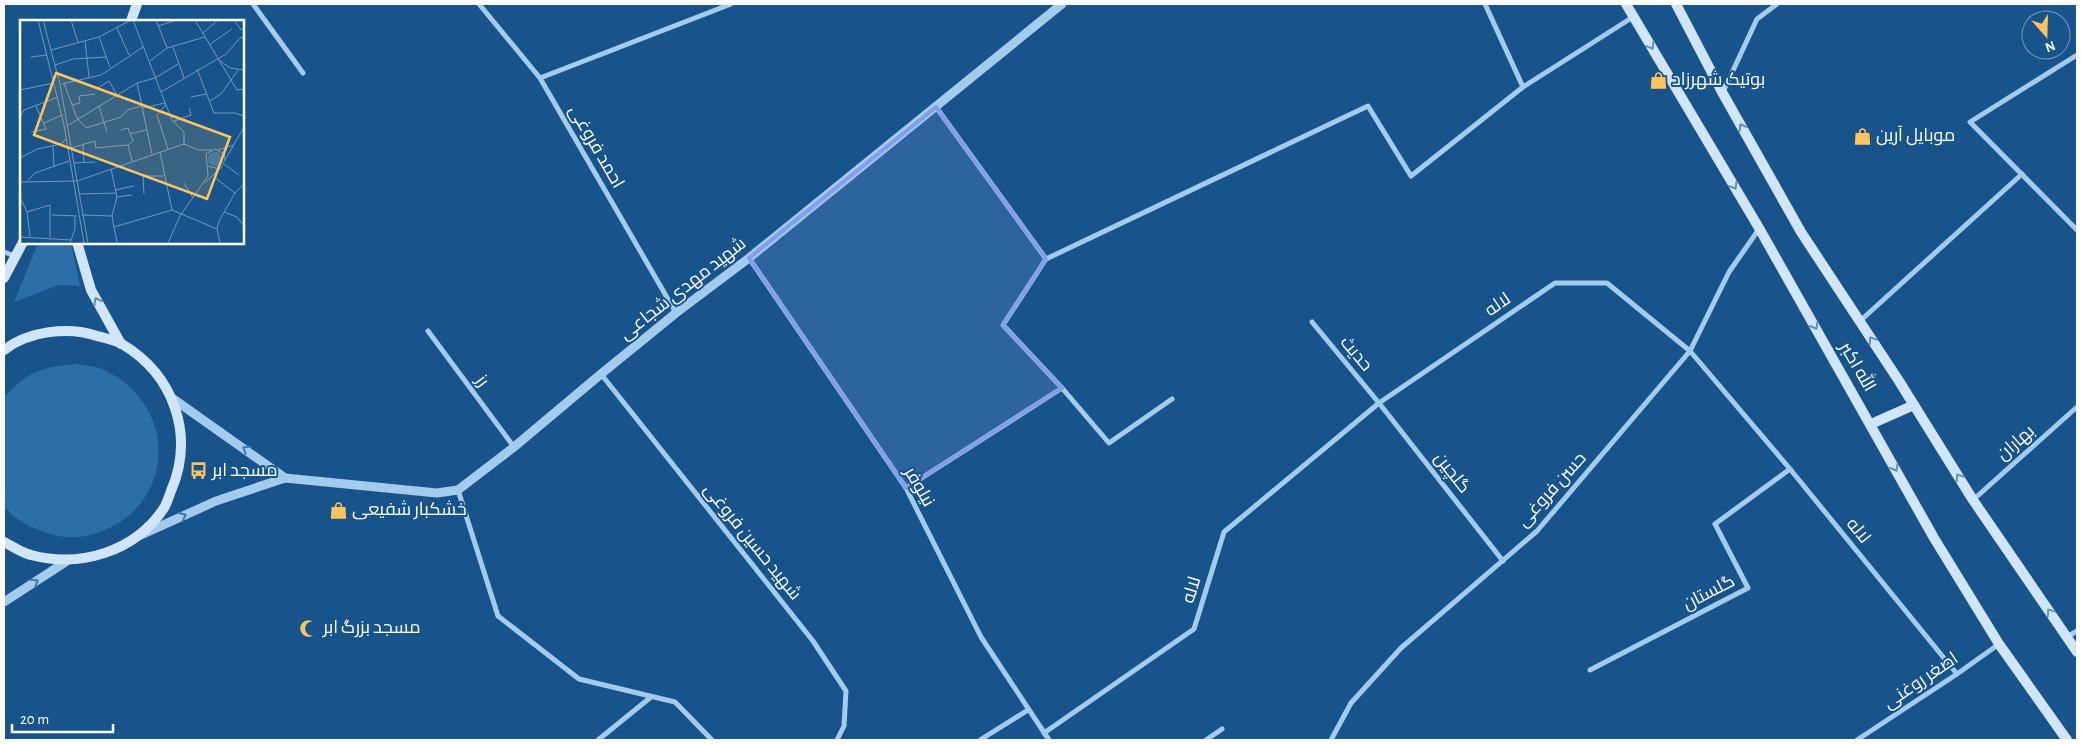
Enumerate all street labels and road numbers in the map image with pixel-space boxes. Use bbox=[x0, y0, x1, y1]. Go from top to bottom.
street label: احمد فروغی bbox=[564, 103, 627, 192]
street label: شهید مهدی شجاعی bbox=[616, 234, 750, 344]
street label: لاله bbox=[1482, 290, 1514, 320]
street label: حدیث bbox=[1337, 333, 1375, 375]
street label: الله اکبر bbox=[1834, 336, 1882, 395]
street label: رز bbox=[471, 371, 492, 391]
street label: بهاران bbox=[1994, 422, 2039, 465]
street label: گلچین bbox=[1429, 449, 1473, 498]
street label: حسن فروغی bbox=[1514, 449, 1591, 531]
street label: نیلوفر bbox=[899, 463, 937, 510]
street label: شهید حسین فروغی bbox=[699, 480, 805, 604]
street label: لاله bbox=[1843, 515, 1873, 547]
street label: گلستان bbox=[1680, 572, 1738, 615]
street label: لاله bbox=[1179, 574, 1205, 606]
street label: اصغر روغنی bbox=[1880, 650, 1962, 713]

